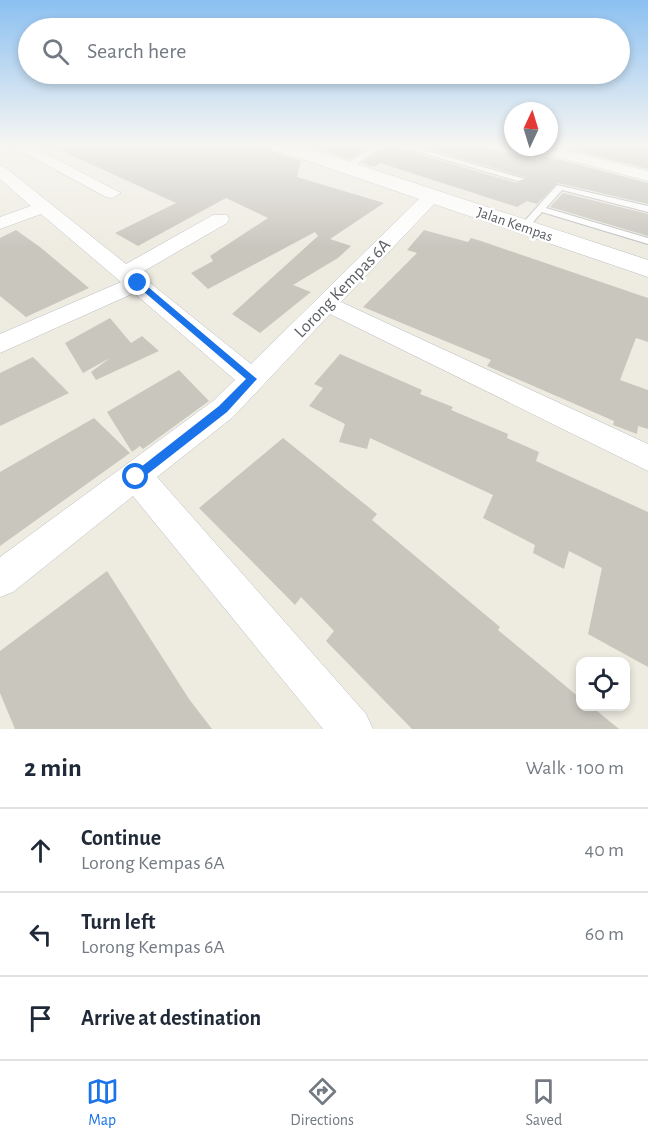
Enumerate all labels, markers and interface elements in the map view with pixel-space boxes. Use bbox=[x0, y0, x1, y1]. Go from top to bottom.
search box bbox=[18, 18, 630, 84]
icon: search bbox=[39, 35, 72, 68]
text: Search here bbox=[87, 40, 186, 62]
north arrow bbox=[504, 102, 558, 156]
street label: Jalan Kempas bbox=[475, 205, 555, 244]
street label: Lorong Kempas 6A bbox=[291, 235, 395, 342]
route end bbox=[124, 269, 150, 295]
route start bbox=[122, 463, 148, 489]
map controls bbox=[576, 657, 630, 711]
button: locate bbox=[576, 657, 630, 711]
text: 2 min bbox=[24, 755, 82, 781]
text: Walk · 100 m bbox=[525, 758, 624, 778]
text: Continue bbox=[81, 827, 161, 849]
icon: ahead bbox=[24, 834, 57, 867]
text: 40 m bbox=[585, 840, 624, 860]
text: Lorong Kempas 6A bbox=[81, 853, 225, 873]
text: Turn left bbox=[81, 911, 155, 933]
icon: left bbox=[24, 918, 57, 951]
text: 60 m bbox=[585, 924, 624, 944]
text: Lorong Kempas 6A bbox=[81, 937, 225, 957]
icon: arrive bbox=[24, 1002, 57, 1035]
text: Arrive at destination bbox=[81, 1007, 261, 1029]
tab: Map bbox=[86, 1075, 119, 1130]
tab: Directions bbox=[290, 1075, 354, 1130]
tab: Saved bbox=[526, 1075, 562, 1130]

